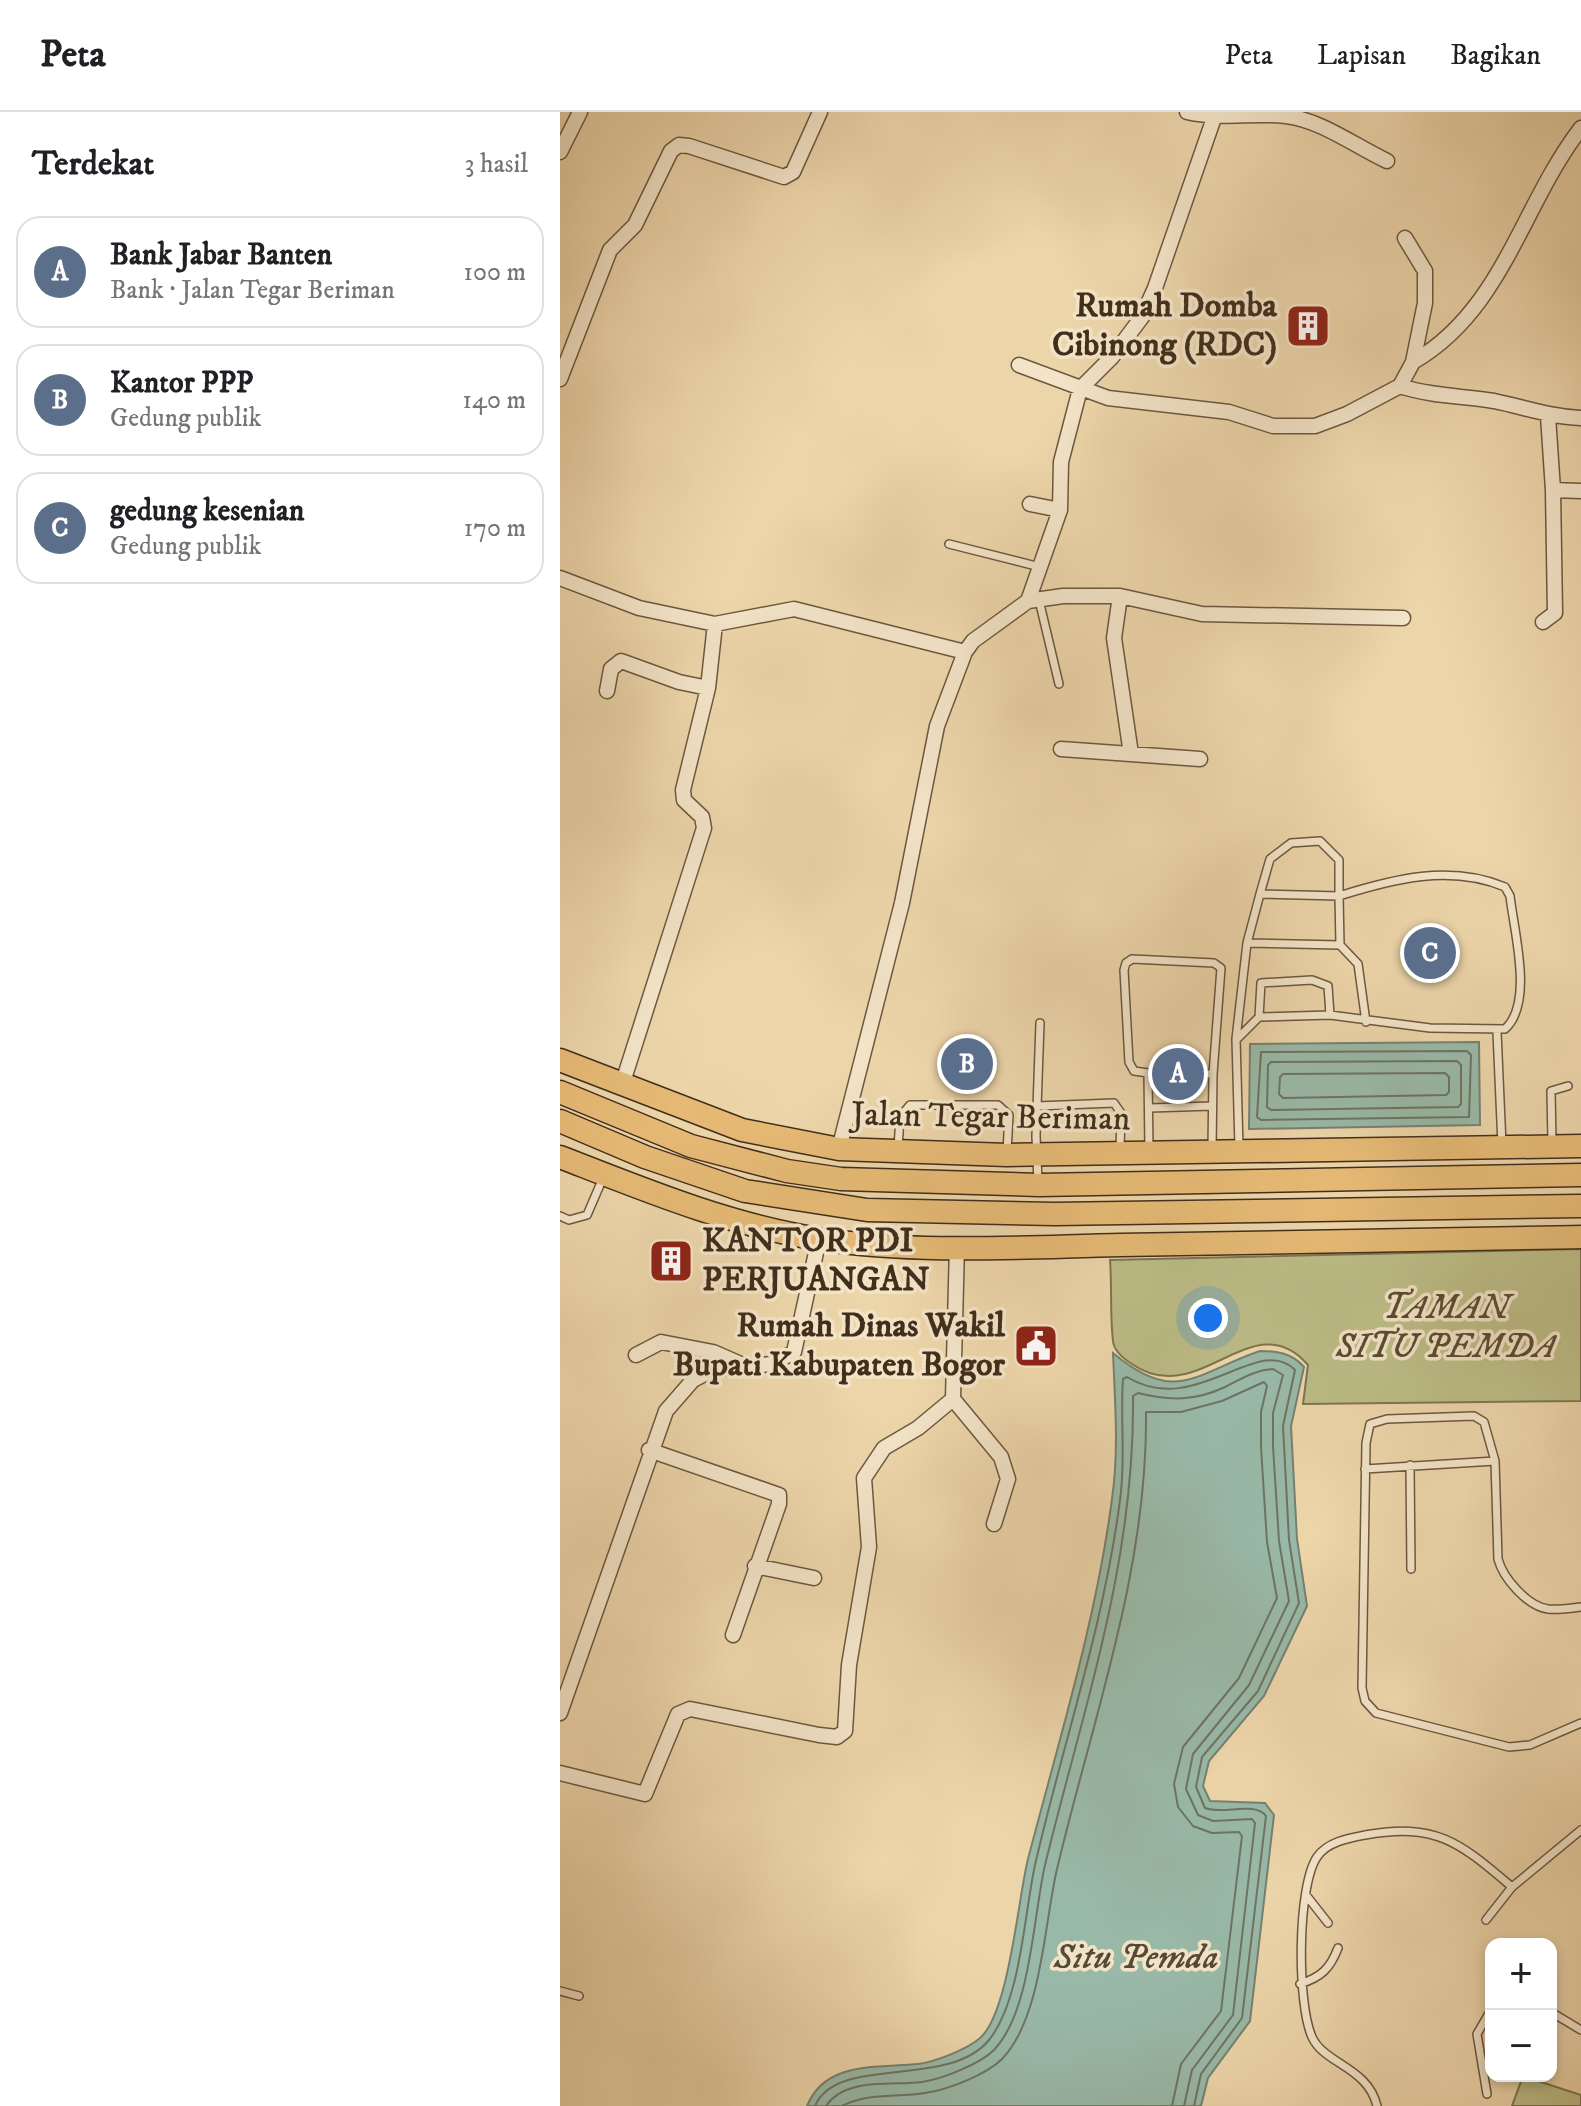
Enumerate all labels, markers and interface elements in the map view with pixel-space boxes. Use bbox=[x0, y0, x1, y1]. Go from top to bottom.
text: Peta bbox=[40, 31, 106, 79]
text: Peta bbox=[1225, 38, 1273, 73]
text: Lapisan bbox=[1317, 38, 1406, 73]
text: Bagikan bbox=[1450, 38, 1541, 73]
text: Terdekat bbox=[32, 143, 154, 185]
text: 3 hasil bbox=[465, 148, 528, 181]
text: Bank Jabar Banten bbox=[110, 237, 332, 274]
text: A bbox=[52, 256, 68, 289]
text: 100 m bbox=[463, 256, 526, 289]
text: Bank · Jalan Tegar Beriman bbox=[110, 274, 395, 307]
place label: Rumah Domba Cibinong (RDC) bbox=[1052, 285, 1278, 366]
building icon: Rumah Domba Cibinong (RDC) bbox=[1284, 302, 1332, 350]
text: Kantor PPP bbox=[110, 365, 253, 402]
text: B bbox=[52, 384, 68, 417]
text: 140 m bbox=[462, 384, 526, 417]
text: Gedung publik bbox=[110, 402, 261, 435]
text: gedung kesenian bbox=[110, 493, 305, 530]
text: C bbox=[51, 512, 69, 545]
text: 170 m bbox=[464, 512, 526, 545]
text: Gedung publik bbox=[110, 530, 261, 563]
pin: C bbox=[1404, 923, 1456, 983]
pin: B bbox=[941, 1034, 993, 1094]
pin: A bbox=[1152, 1044, 1204, 1104]
street label: Jalan Tegar Beriman bbox=[848, 1094, 1131, 1140]
place label: KANTOR PDI PERJUANGAN bbox=[702, 1220, 930, 1301]
building icon: KANTOR PDI PERJUANGAN bbox=[647, 1237, 695, 1285]
park label: TAMAN SITU PEMDA bbox=[1335, 1287, 1557, 1368]
your location bbox=[1188, 1298, 1228, 1338]
place label: Rumah Dinas Wakil Bupati Kabupaten Bogor bbox=[673, 1305, 1006, 1386]
public building icon: Rumah Dinas Wakil Bupati Kabupaten Bogor bbox=[1012, 1322, 1060, 1370]
water label: Situ Pemda bbox=[1052, 1935, 1219, 1980]
map controls bbox=[1485, 1938, 1557, 2082]
button: + bbox=[1485, 1938, 1557, 2010]
button: − bbox=[1485, 2010, 1557, 2082]

